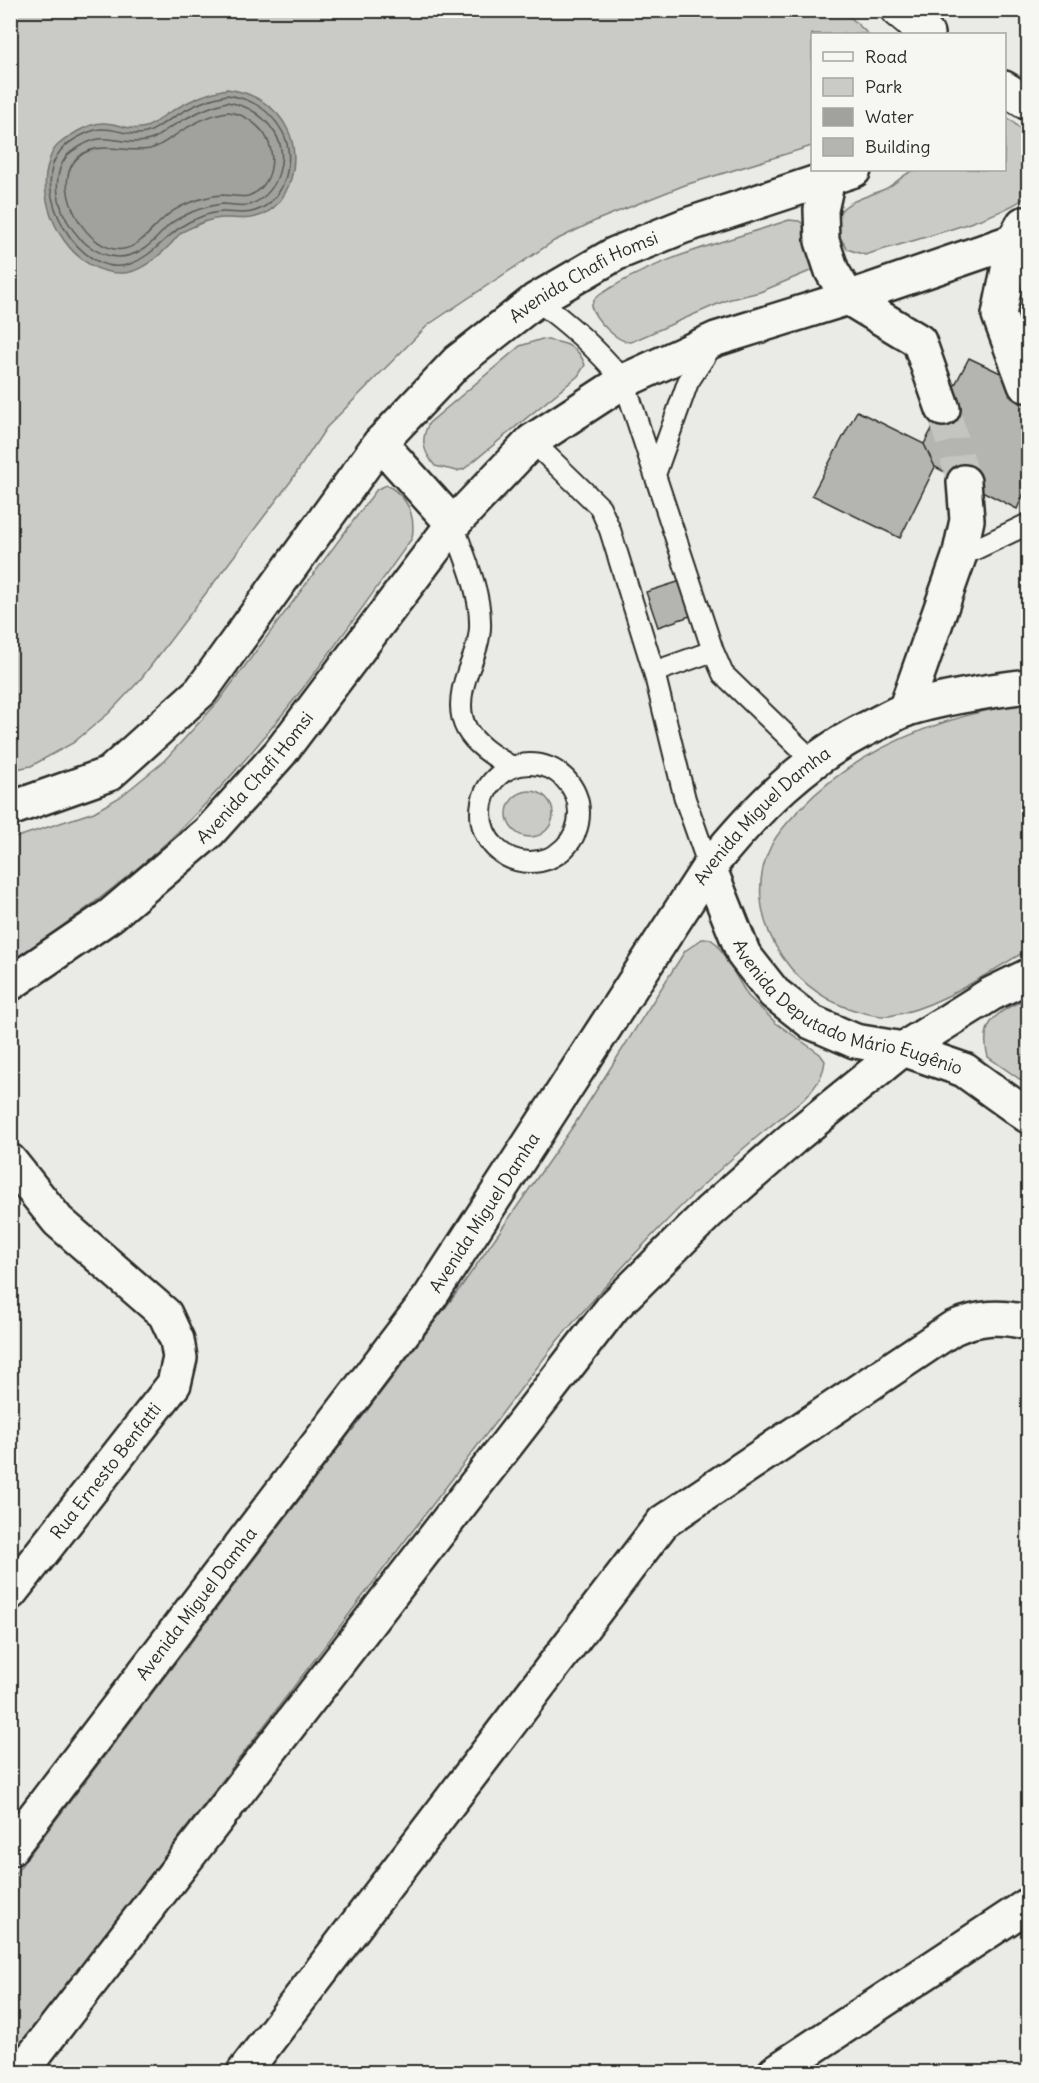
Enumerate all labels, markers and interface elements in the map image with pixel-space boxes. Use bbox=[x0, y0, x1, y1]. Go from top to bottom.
legend bbox=[811, 33, 1006, 171]
text: Road bbox=[865, 45, 908, 68]
text: Park bbox=[865, 75, 902, 98]
text: Water bbox=[865, 105, 915, 128]
text: Building bbox=[865, 135, 930, 158]
street label: Avenida Chafi Homsi bbox=[504, 226, 661, 328]
street label: Avenida Chafi Homsi bbox=[192, 707, 318, 848]
street label: Avenida Miguel Damha bbox=[688, 741, 834, 889]
street label: Avenida Deputado Mário Eugênio bbox=[728, 936, 966, 1080]
street label: Avenida Miguel Damha bbox=[424, 1128, 545, 1297]
street label: Rua Ernesto Benfatti bbox=[45, 1398, 166, 1544]
street label: Avenida Miguel Damha bbox=[131, 1523, 262, 1685]

